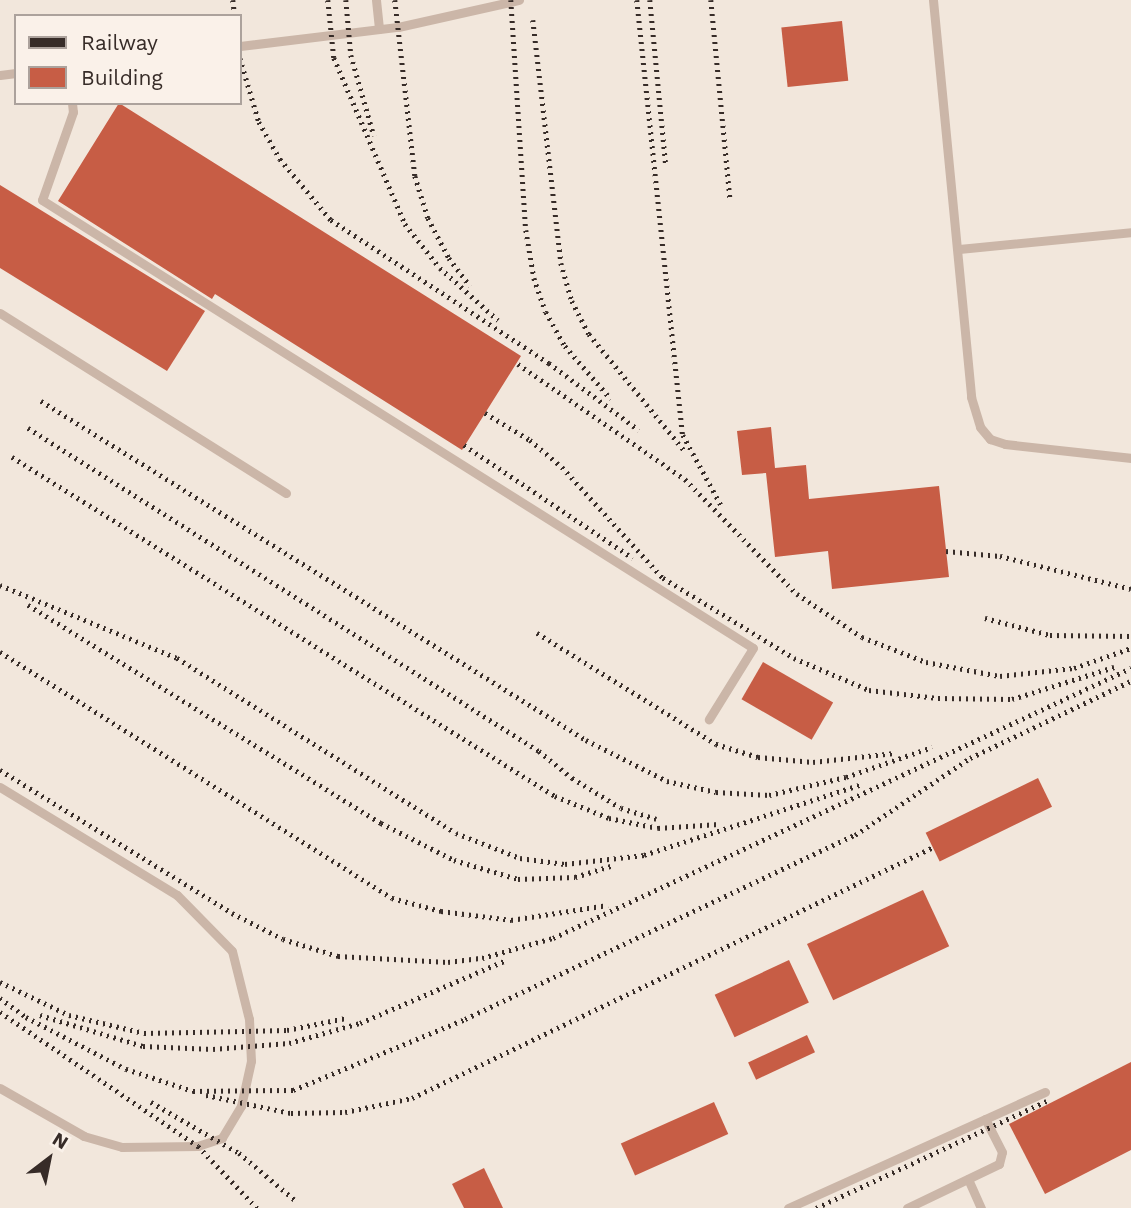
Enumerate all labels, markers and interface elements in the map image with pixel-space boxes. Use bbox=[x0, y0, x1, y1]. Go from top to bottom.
legend bbox=[14, 14, 242, 105]
text: Railway bbox=[81, 30, 158, 55]
text: Building bbox=[81, 65, 163, 90]
north arrow bbox=[14, 1124, 84, 1194]
text: N bbox=[48, 1127, 72, 1154]

